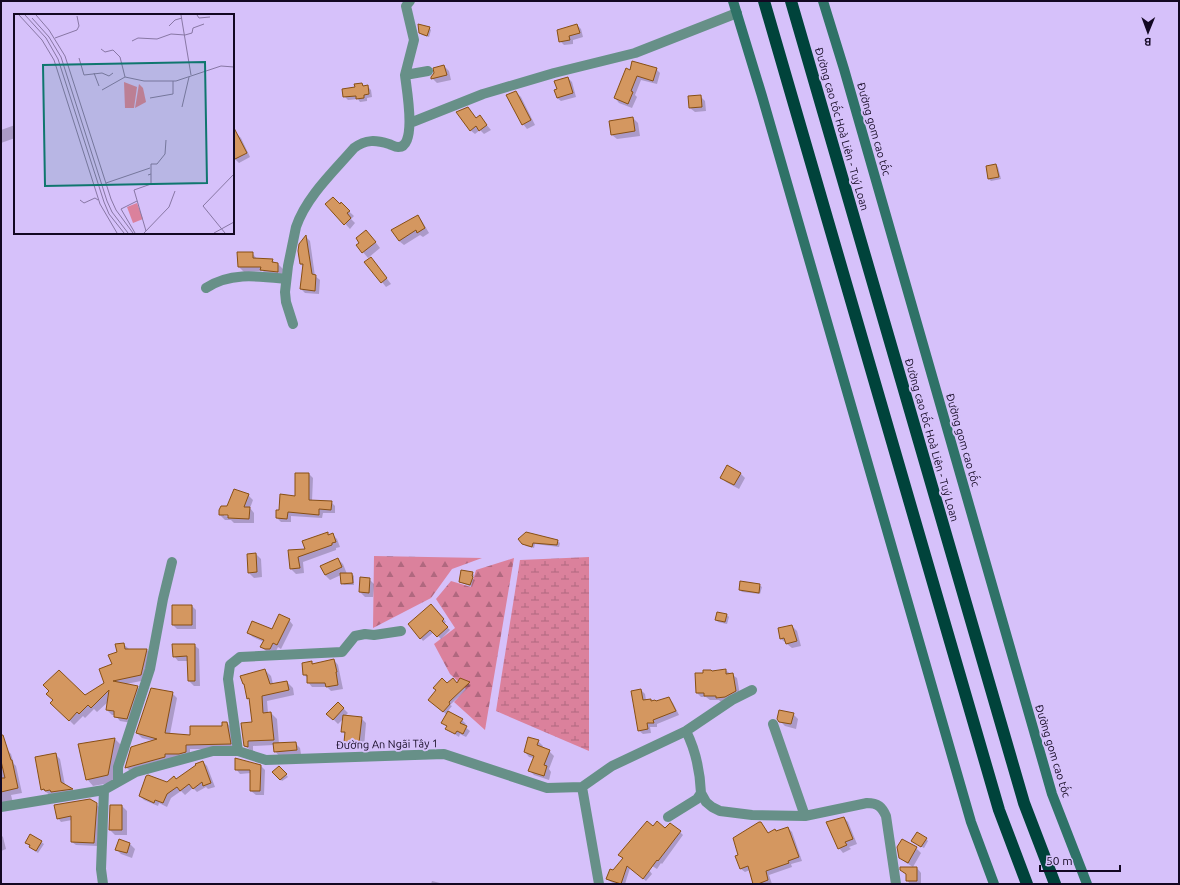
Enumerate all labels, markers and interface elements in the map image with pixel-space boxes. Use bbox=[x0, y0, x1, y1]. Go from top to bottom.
north arrow bbox=[1128, 12, 1168, 52]
inset map bbox=[14, 14, 234, 234]
text: B bbox=[1144, 36, 1152, 48]
street label: Đường cao tốc Hoà Liên - Tuý Loan bbox=[813, 46, 873, 212]
street label: Đường gom cao tốc bbox=[855, 81, 895, 177]
street label: Đường cao tốc Hoà Liên - Tuý Loan bbox=[903, 357, 963, 523]
street label: Đường gom cao tốc bbox=[944, 392, 984, 488]
street label: Đường gom cao tốc bbox=[1033, 703, 1074, 799]
street label: Đường An Ngãi Tây 1 bbox=[336, 737, 438, 751]
scale bar bbox=[1040, 847, 1120, 873]
text: 50 m bbox=[1046, 854, 1073, 867]

